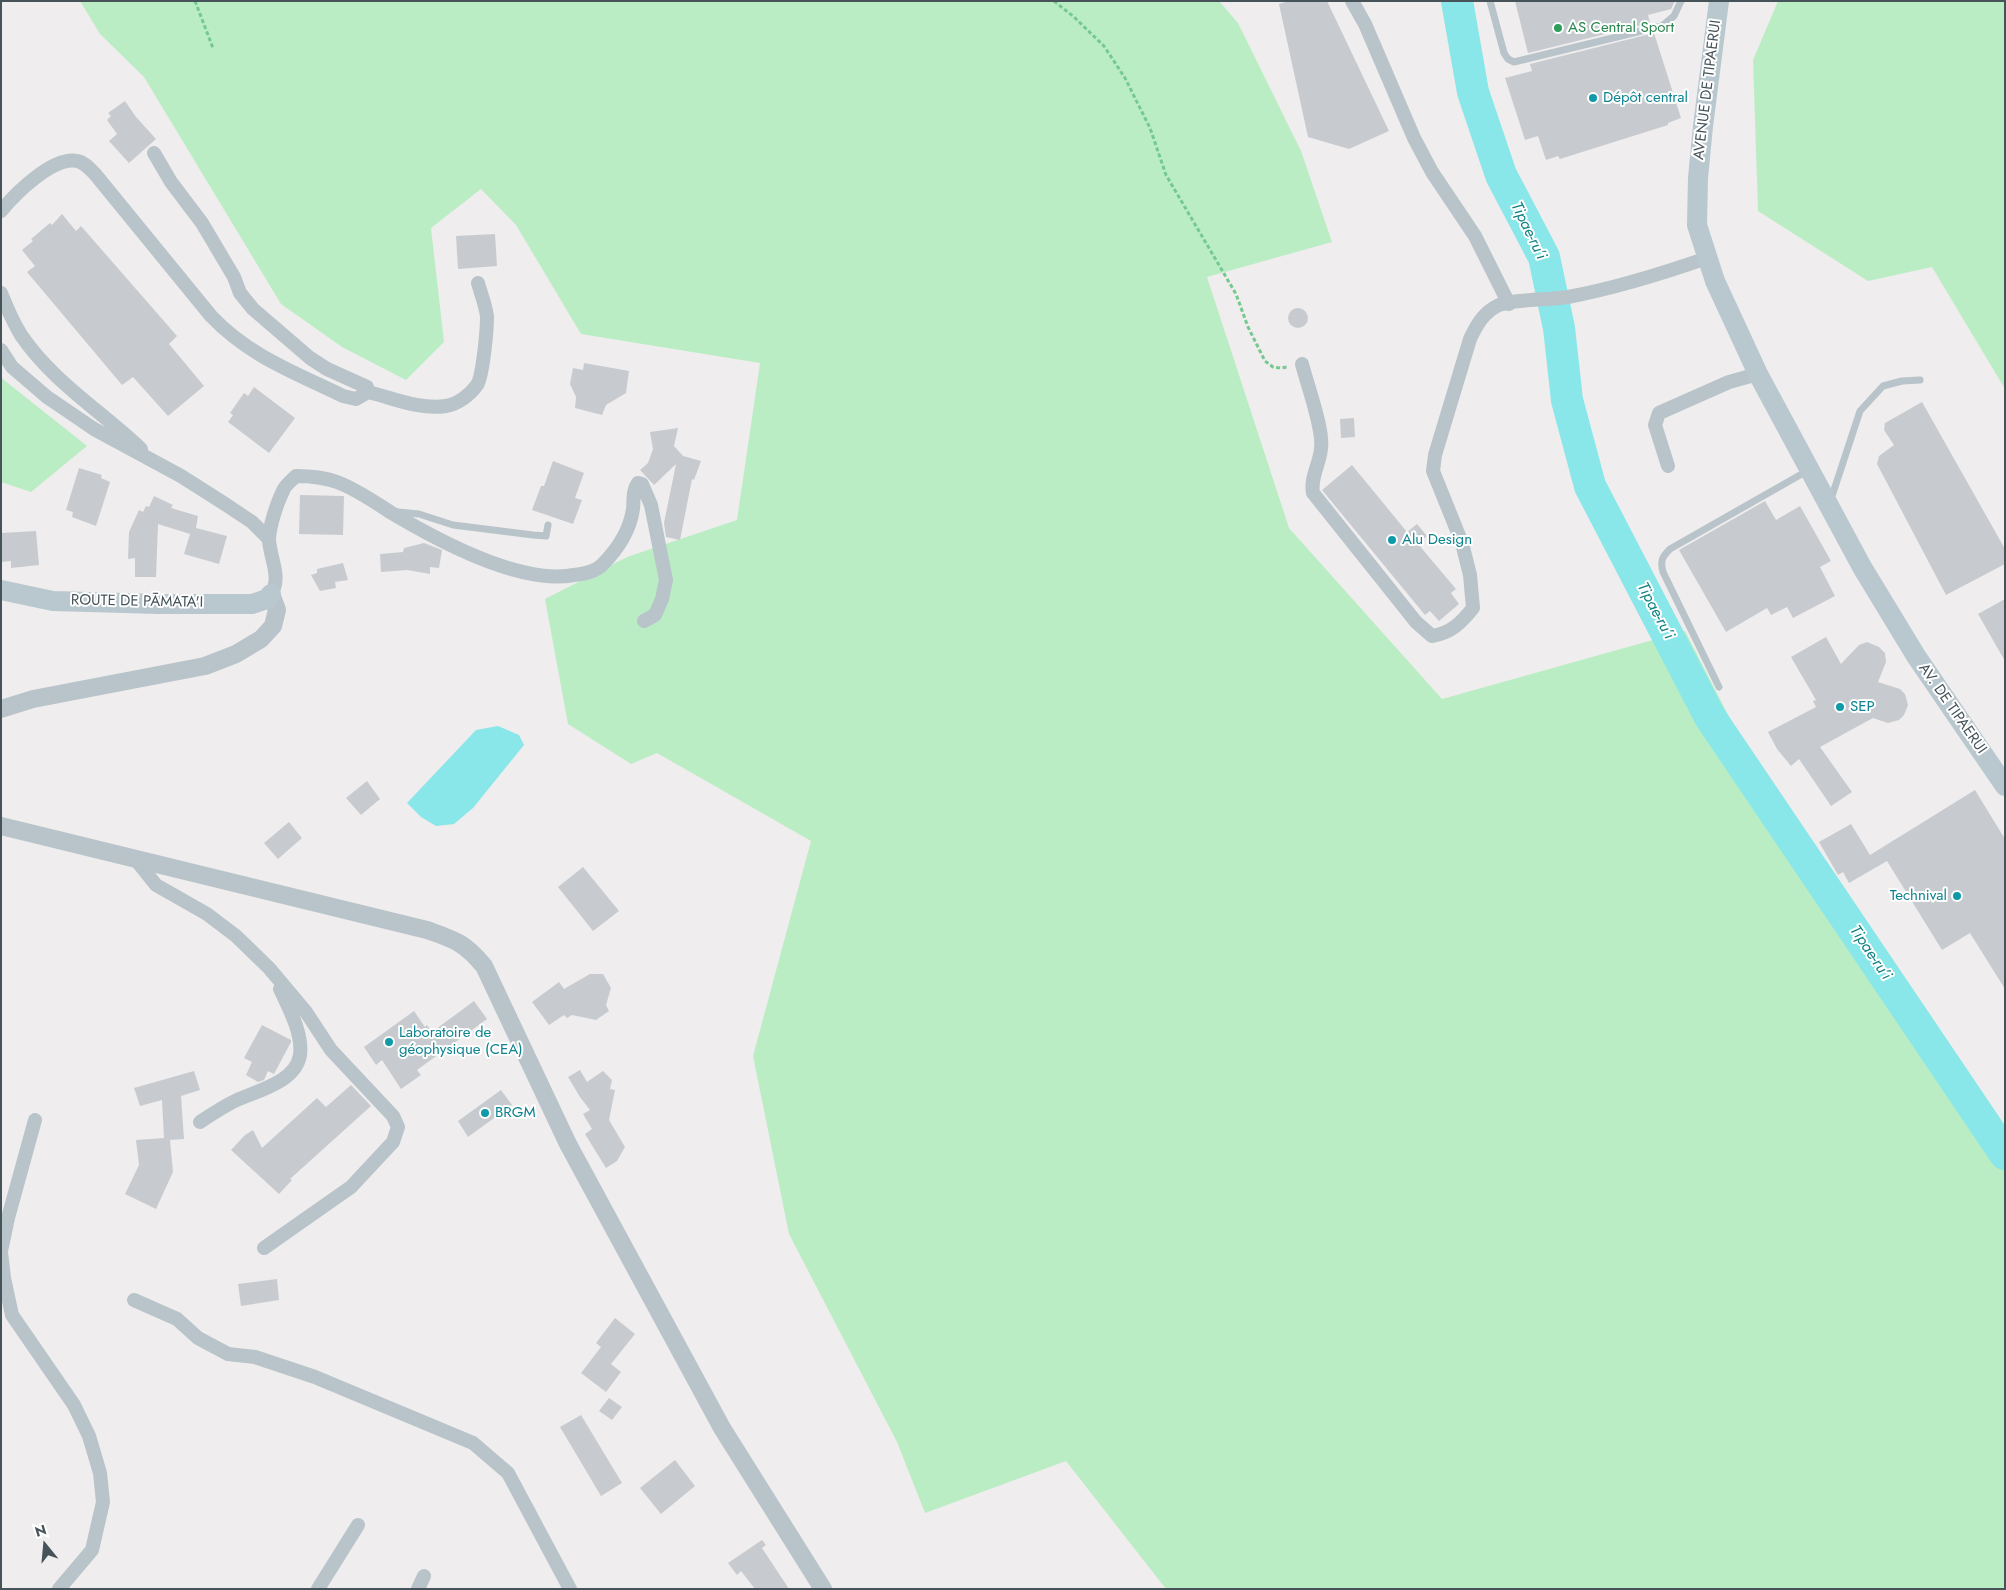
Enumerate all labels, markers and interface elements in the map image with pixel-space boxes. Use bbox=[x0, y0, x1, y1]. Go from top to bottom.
place label: AS Central Sport bbox=[1568, 19, 1674, 37]
street label: AVENUE DE TIPAERUI bbox=[1690, 19, 1726, 161]
marker: AS Central Sport bbox=[1552, 22, 1564, 34]
place label: Dépôt central bbox=[1603, 89, 1688, 107]
marker: Dépôt central bbox=[1587, 92, 1599, 104]
water label: Tipae-ru’i bbox=[1506, 199, 1550, 263]
place label: Alu Design bbox=[1402, 531, 1472, 549]
marker: Alu Design bbox=[1386, 534, 1398, 546]
water label: Tipae-ru’i bbox=[1632, 579, 1678, 643]
street label: ROUTE DE PĀMATA'I bbox=[71, 592, 203, 612]
street label: AV. DE TIPAERUI bbox=[1914, 660, 1990, 758]
place label: SEP bbox=[1850, 698, 1875, 716]
marker: SEP bbox=[1834, 701, 1846, 713]
place label: Technival bbox=[1890, 887, 1947, 905]
marker: Technival bbox=[1951, 890, 1963, 902]
water label: Tipae-ru’i bbox=[1845, 922, 1895, 984]
place label: Laboratoire de géophysique (CEA) bbox=[399, 1024, 523, 1059]
marker: Laboratoire de géophysique (CEA) bbox=[383, 1036, 395, 1048]
place label: BRGM bbox=[495, 1104, 536, 1122]
marker: BRGM bbox=[479, 1107, 491, 1119]
text: N bbox=[32, 1519, 49, 1542]
north arrow bbox=[20, 1520, 70, 1570]

